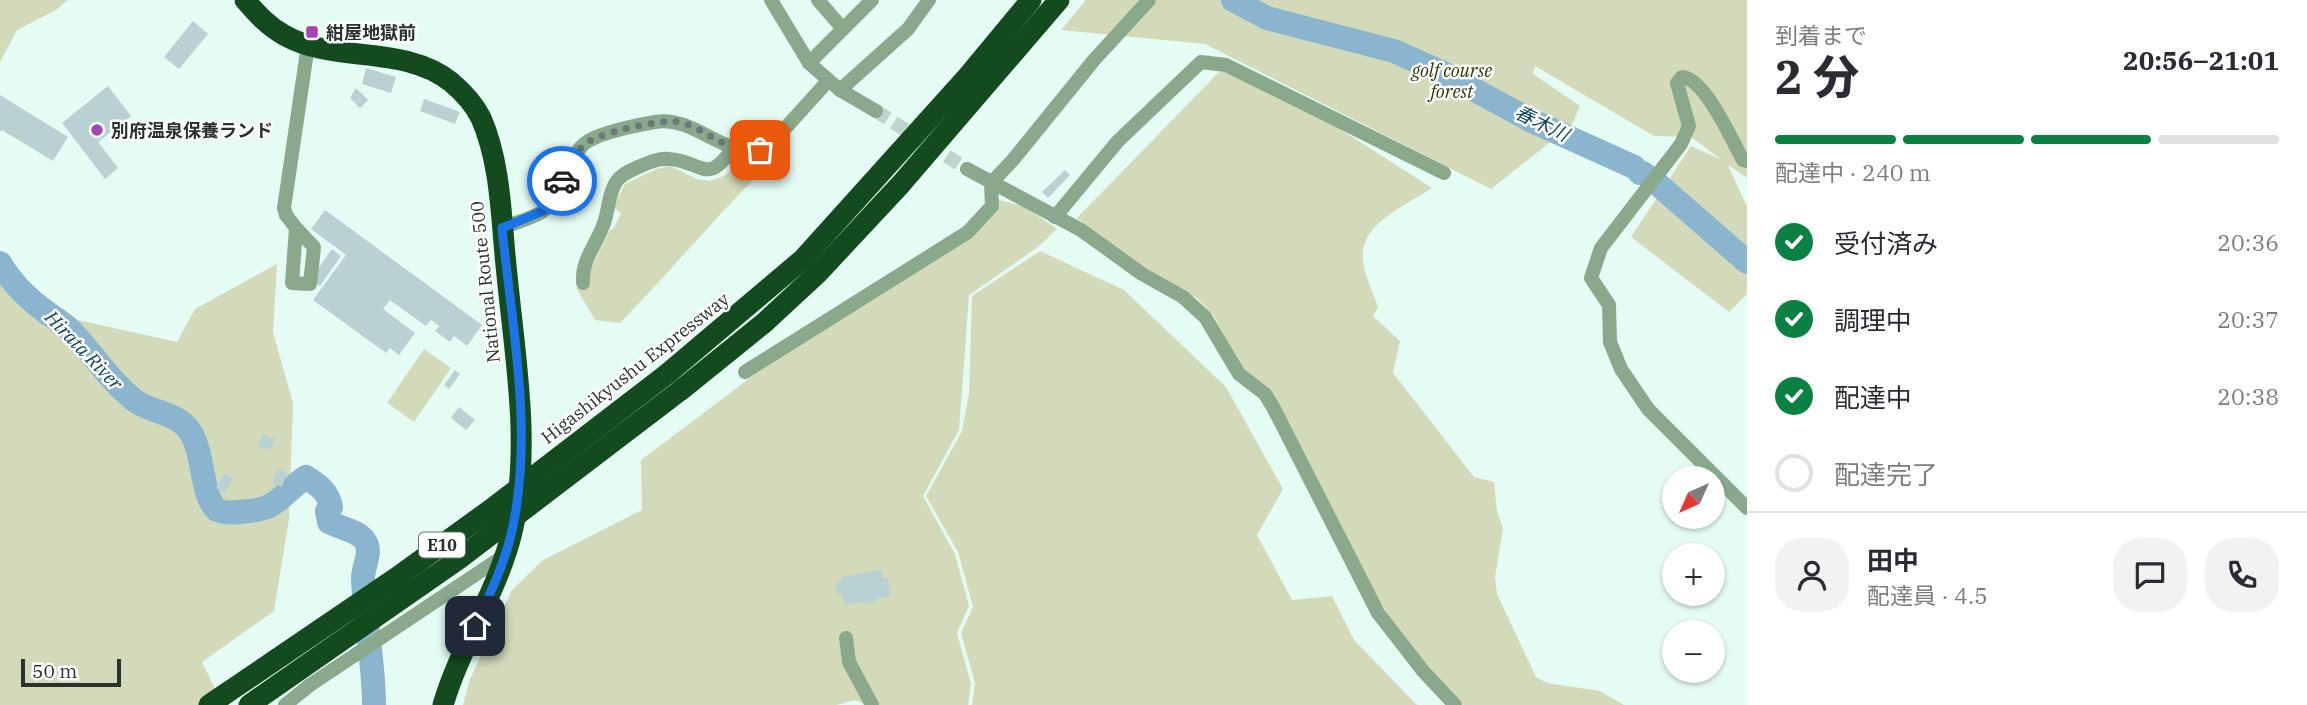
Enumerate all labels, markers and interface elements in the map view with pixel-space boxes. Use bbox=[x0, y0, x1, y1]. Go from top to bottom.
text: 到着まで bbox=[1775, 20, 1867, 50]
place label: 紺屋地獄前 bbox=[326, 21, 416, 44]
marker: 紺屋地獄前 bbox=[304, 24, 320, 40]
text: 20:56–21:01 bbox=[2123, 43, 2279, 77]
text: 2 分 bbox=[1775, 47, 1859, 107]
park label: golf course forest bbox=[1410, 59, 1492, 103]
water label: 春木川 bbox=[1511, 100, 1575, 147]
place label: 別府温泉保養ランド bbox=[111, 119, 273, 142]
pin bbox=[730, 120, 790, 180]
marker: 別府温泉保養ランド bbox=[89, 122, 105, 138]
icon: bag bbox=[741, 131, 779, 169]
courier bbox=[527, 146, 597, 216]
text: 配達中 · 240 m bbox=[1775, 157, 1931, 187]
icon: car bbox=[543, 162, 581, 200]
street label: National Route 500 bbox=[465, 200, 505, 364]
icon: check bbox=[1775, 223, 1813, 261]
text: 受付済み bbox=[1834, 226, 1938, 260]
text: 20:36 bbox=[2217, 227, 2279, 257]
street label: Higashikyushu Expressway bbox=[536, 287, 734, 449]
icon: check bbox=[1775, 300, 1813, 338]
text: 調理中 bbox=[1834, 303, 1912, 337]
water label: Hirata River bbox=[39, 304, 128, 395]
text: 20:37 bbox=[2217, 304, 2279, 334]
icon: check bbox=[1775, 377, 1813, 415]
text: 配達中 bbox=[1834, 380, 1912, 414]
text: 20:38 bbox=[2217, 381, 2279, 411]
text: 配達完了 bbox=[1834, 457, 1938, 491]
north arrow bbox=[1662, 466, 1726, 528]
map controls bbox=[1662, 466, 1725, 683]
road number: E10 bbox=[419, 532, 465, 558]
button: person bbox=[1775, 538, 1849, 612]
button: chat bbox=[2113, 538, 2187, 612]
button: phone bbox=[2205, 538, 2279, 612]
button: + bbox=[1662, 543, 1725, 606]
text: 田中 bbox=[1867, 543, 1919, 577]
text: 配達員 · 4.5 bbox=[1867, 580, 1988, 610]
pin bbox=[445, 596, 505, 656]
icon: home bbox=[456, 607, 494, 645]
button: − bbox=[1662, 620, 1725, 683]
scale bar bbox=[21, 656, 121, 688]
text: 50 m bbox=[32, 659, 77, 683]

